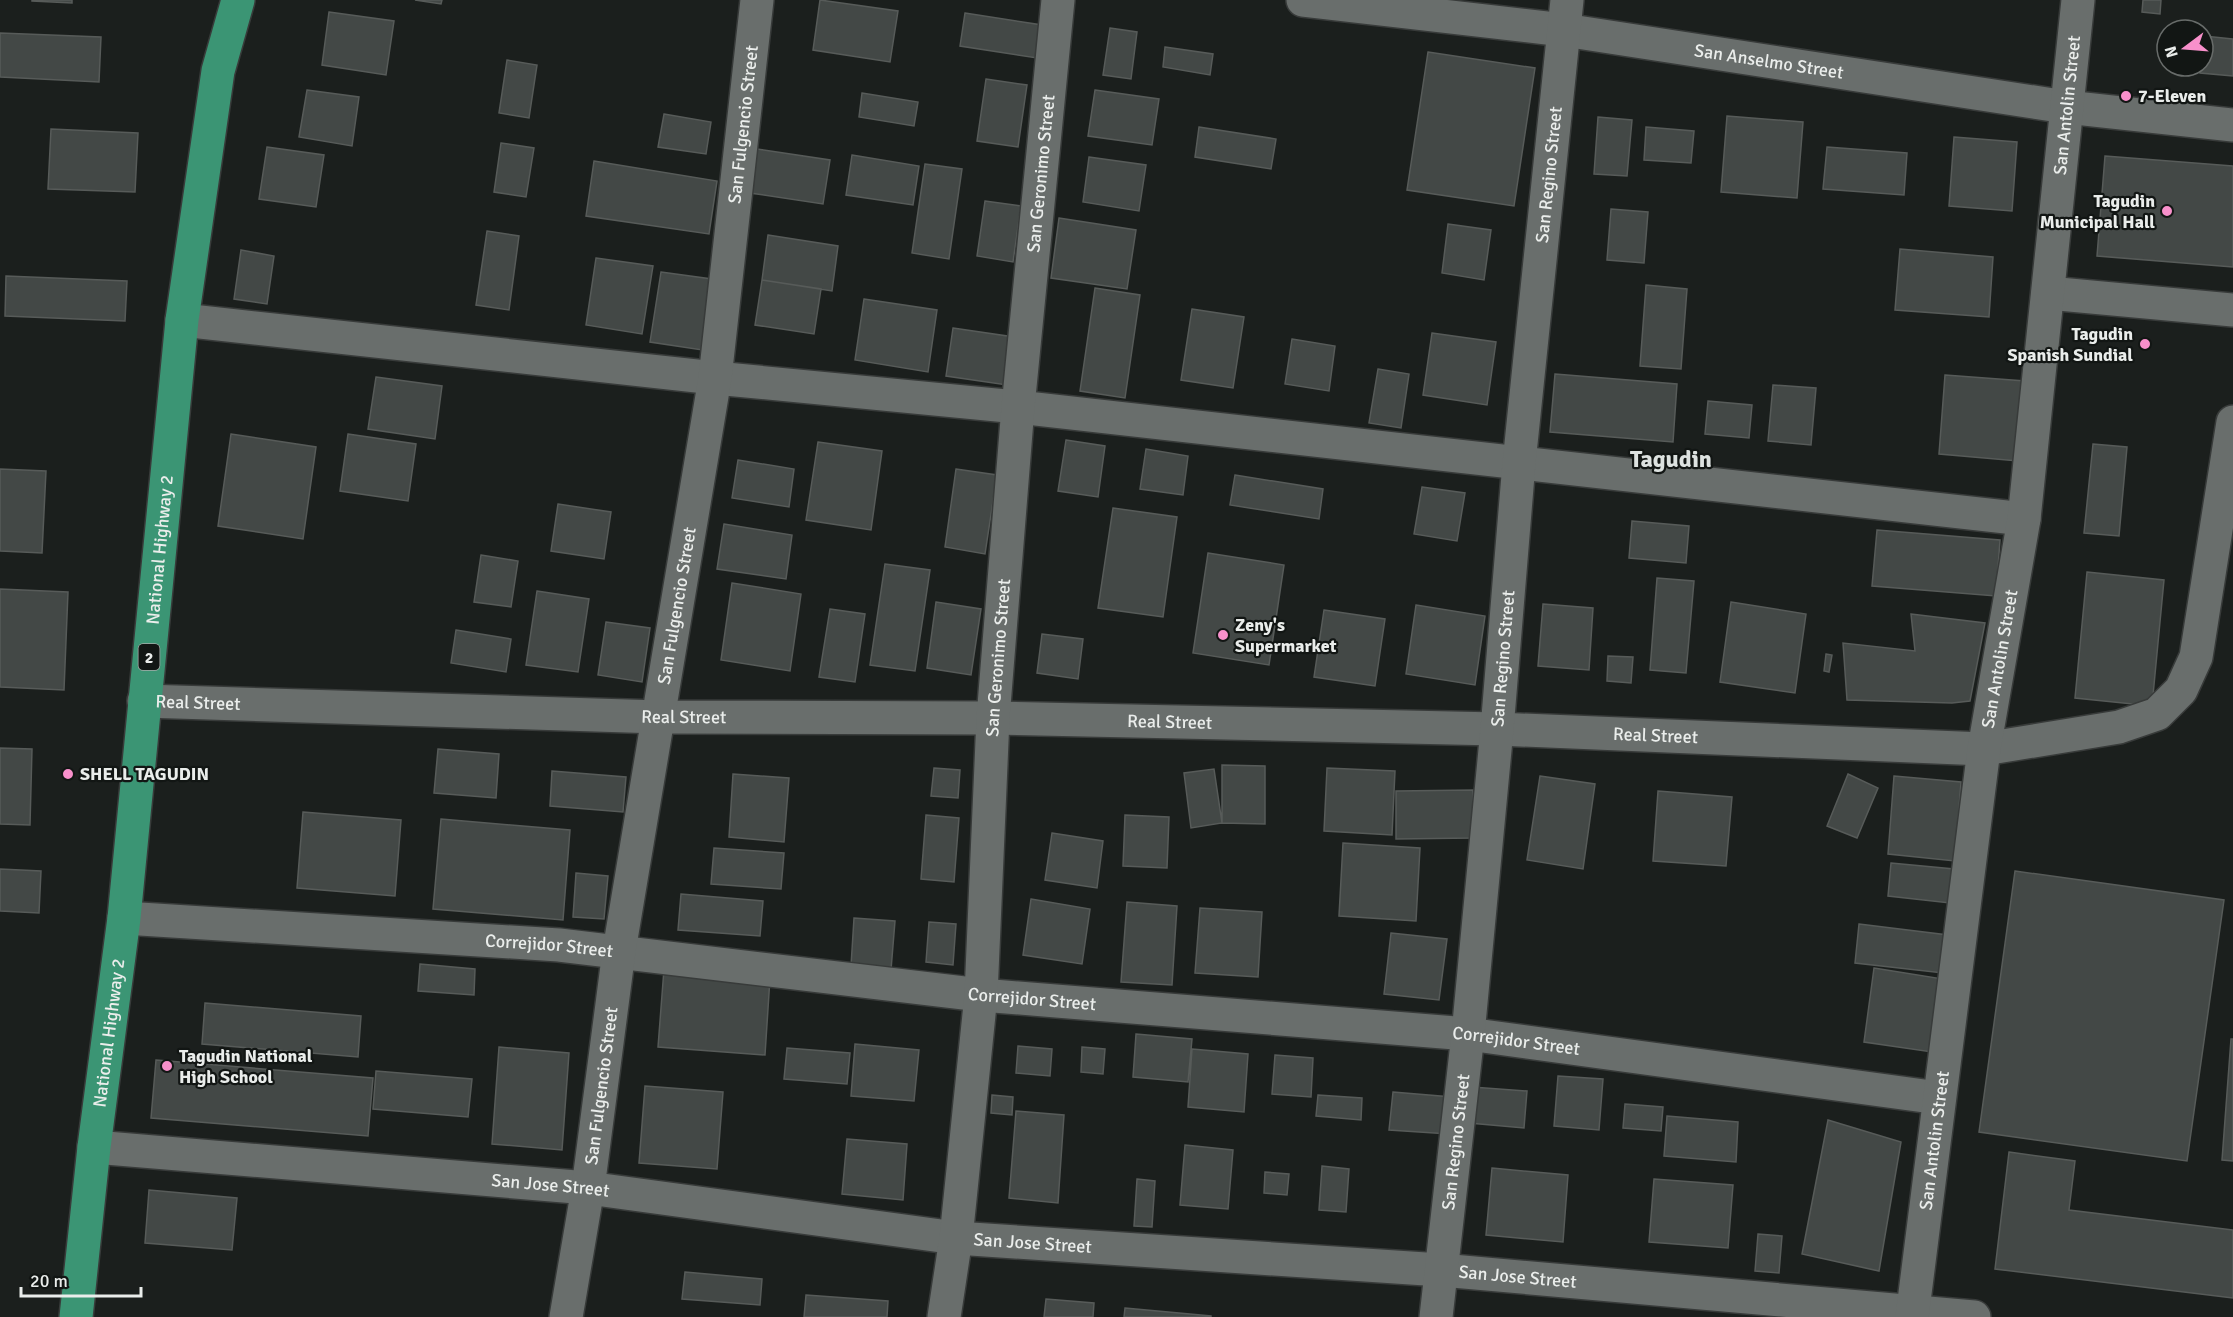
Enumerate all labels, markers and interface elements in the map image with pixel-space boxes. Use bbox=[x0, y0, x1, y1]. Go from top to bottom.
north arrow bbox=[2155, 18, 2215, 78]
street label: San Antolin Street bbox=[2049, 34, 2085, 176]
street label: San Anselmo Street bbox=[1693, 39, 1845, 84]
street label: San Fulgencio Street bbox=[723, 44, 763, 205]
text: N bbox=[2160, 44, 2183, 60]
place label: 7-Eleven bbox=[2138, 85, 2206, 107]
marker: 7-Eleven bbox=[2119, 89, 2133, 103]
street label: San Geronimo Street bbox=[1022, 94, 1060, 254]
street label: San Regino Street bbox=[1531, 105, 1567, 244]
place label: Tagudin Municipal Hall bbox=[2040, 190, 2155, 233]
marker: Tagudin Municipal Hall bbox=[2160, 204, 2174, 218]
place label: Tagudin Spanish Sundial bbox=[2007, 323, 2133, 366]
marker: Tagudin Spanish Sundial bbox=[2138, 337, 2152, 351]
district label: Tagudin bbox=[1630, 444, 1712, 474]
street label: National Highway 2 bbox=[142, 474, 178, 625]
street label: San Fulgencio Street bbox=[653, 525, 701, 686]
street label: San Geronimo Street bbox=[981, 578, 1015, 737]
street label: San Antolin Street bbox=[1977, 588, 2023, 730]
street label: San Regino Street bbox=[1486, 589, 1519, 728]
place label: Zeny's Supermarket bbox=[1235, 614, 1337, 657]
marker: Zeny's Supermarket bbox=[1216, 628, 1230, 642]
road number: 2 bbox=[138, 644, 160, 670]
street label: Real Street bbox=[155, 690, 241, 715]
street label: Real Street bbox=[641, 705, 726, 728]
street label: Real Street bbox=[1127, 710, 1212, 734]
street label: Real Street bbox=[1613, 723, 1698, 748]
place label: SHELL TAGUDIN bbox=[80, 763, 209, 785]
marker: SHELL TAGUDIN bbox=[61, 767, 75, 781]
street label: Correjidor Street bbox=[484, 929, 614, 962]
street label: National Highway 2 bbox=[88, 957, 130, 1109]
street label: Correjidor Street bbox=[967, 983, 1097, 1015]
street label: San Fulgencio Street bbox=[580, 1005, 623, 1166]
street label: Correjidor Street bbox=[1452, 1022, 1581, 1060]
place label: Tagudin National High School bbox=[179, 1045, 313, 1088]
marker: Tagudin National High School bbox=[160, 1059, 174, 1073]
street label: San Antolin Street bbox=[1915, 1070, 1954, 1211]
street label: San Regino Street bbox=[1437, 1073, 1474, 1211]
street label: San Jose Street bbox=[491, 1169, 611, 1202]
street label: San Jose Street bbox=[973, 1228, 1092, 1258]
scale bar bbox=[21, 1260, 141, 1298]
street label: San Jose Street bbox=[1458, 1261, 1577, 1293]
text: 20 m bbox=[30, 1270, 68, 1292]

